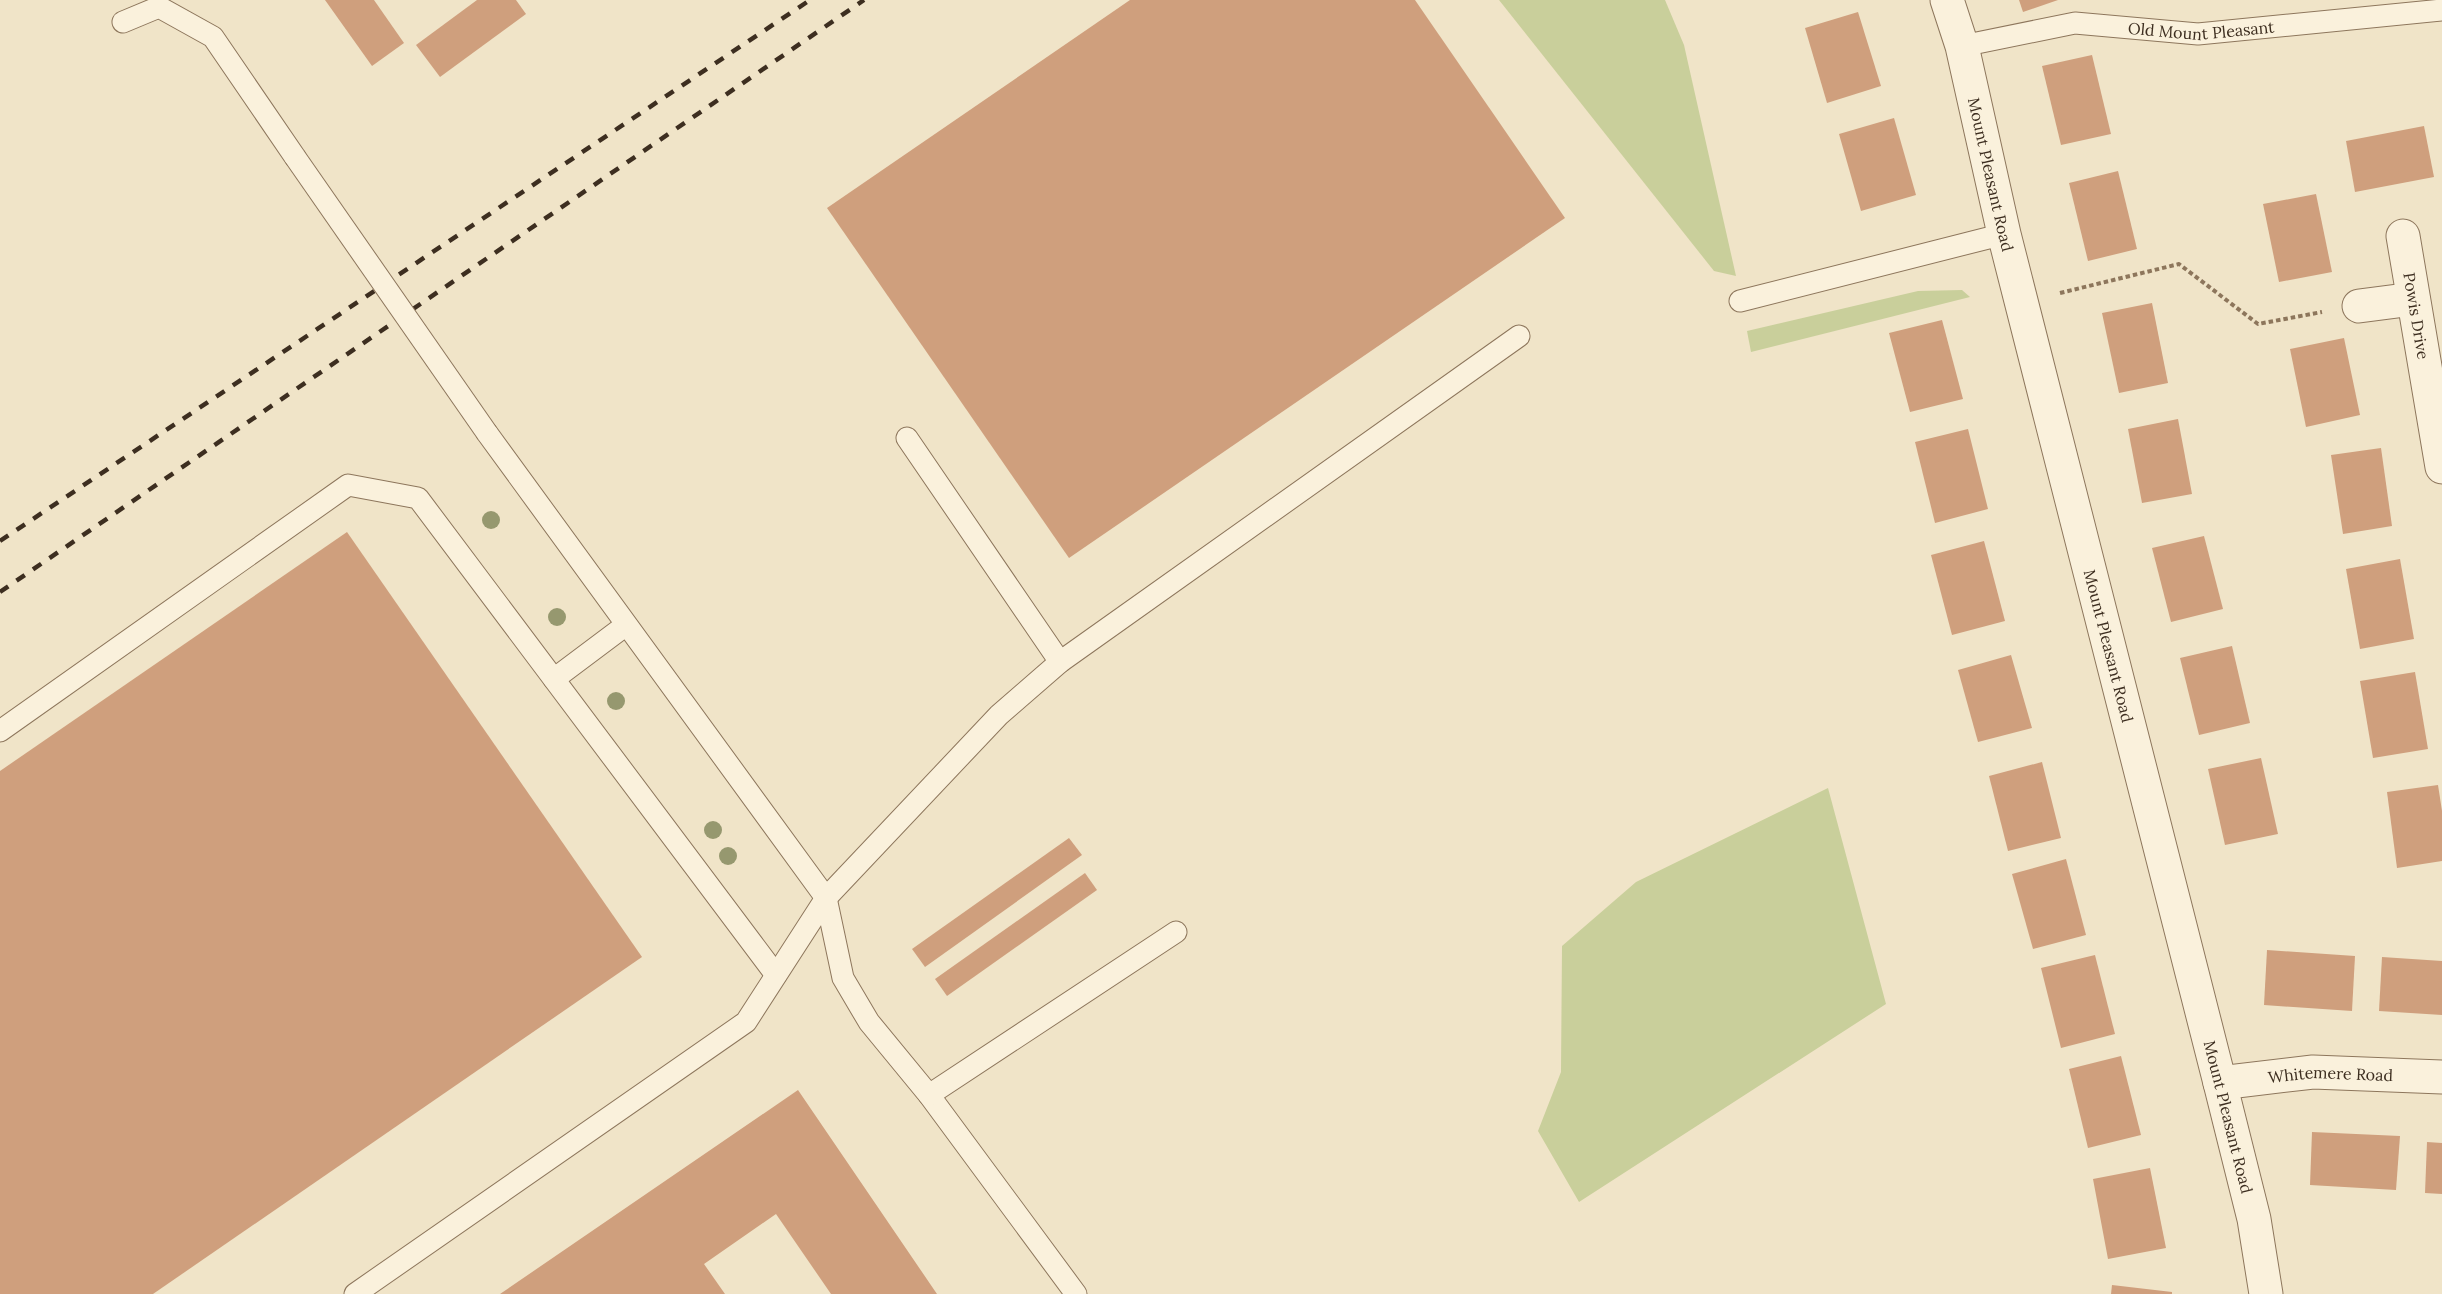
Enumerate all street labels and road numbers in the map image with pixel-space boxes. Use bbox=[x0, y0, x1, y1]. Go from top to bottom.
street label: Old Mount Pleasant bbox=[2127, 16, 2276, 44]
street label: Mount Pleasant Road bbox=[1964, 96, 2018, 254]
street label: Powis Drive bbox=[2399, 271, 2434, 361]
street label: Mount Pleasant Road bbox=[2080, 567, 2138, 725]
street label: Mount Pleasant Road bbox=[2200, 1038, 2257, 1196]
street label: Whitemere Road bbox=[2267, 1062, 2394, 1087]

